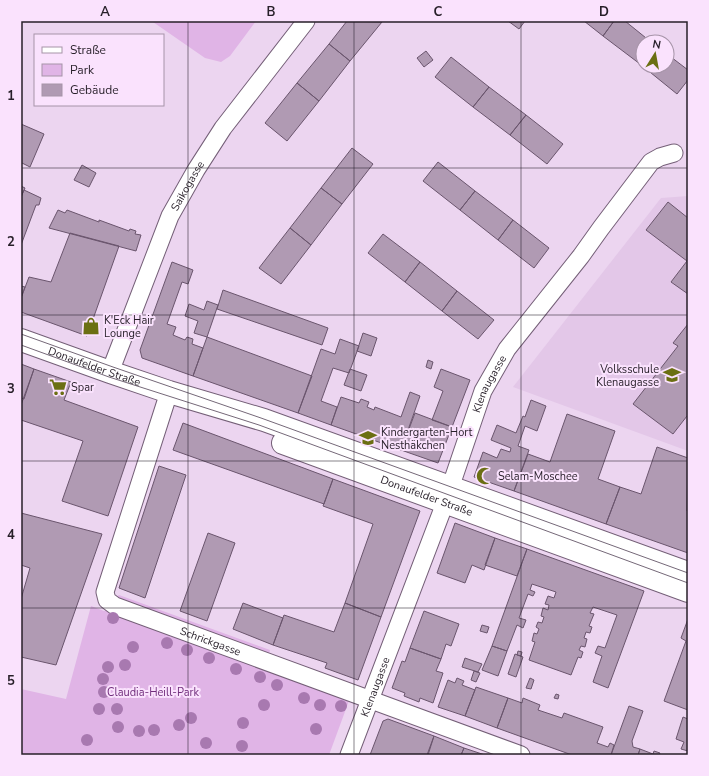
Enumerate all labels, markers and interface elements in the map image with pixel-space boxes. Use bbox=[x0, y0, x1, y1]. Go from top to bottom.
text: A bbox=[100, 3, 110, 21]
text: B bbox=[267, 3, 276, 21]
text: C bbox=[434, 3, 443, 21]
text: D bbox=[599, 3, 609, 21]
legend bbox=[34, 34, 164, 106]
north arrow bbox=[635, 34, 675, 74]
text: N bbox=[651, 37, 662, 53]
text: Straße bbox=[70, 42, 106, 58]
text: Park bbox=[70, 62, 95, 78]
text: Gebäude bbox=[70, 82, 119, 98]
text: 1 bbox=[7, 87, 15, 105]
street label: Saikogasse bbox=[167, 158, 208, 214]
text: 2 bbox=[7, 233, 15, 251]
place label: K'Eck Hair Lounge bbox=[104, 313, 154, 341]
shop icon: K'Eck Hair Lounge bbox=[81, 316, 101, 336]
street label: Donaufelder Straße bbox=[46, 343, 143, 390]
street label: Klenaugasse bbox=[469, 352, 510, 415]
place label: Volksschule Klenaugasse bbox=[596, 362, 659, 390]
school or university icon: Volksschule Klenaugasse bbox=[662, 365, 682, 385]
supermarket icon: Spar bbox=[48, 377, 68, 397]
text: 3 bbox=[7, 380, 15, 398]
place label: Spar bbox=[71, 380, 94, 395]
place label: Kindergarten-Hort Nesthäkchen bbox=[381, 425, 473, 453]
school or university icon: Kindergarten-Hort Nesthäkchen bbox=[358, 428, 378, 448]
mosque icon: Selam-Moschee bbox=[475, 466, 495, 486]
place label: Selam-Moschee bbox=[498, 469, 578, 484]
street label: Donaufelder Straße bbox=[378, 472, 475, 520]
text: 4 bbox=[7, 526, 15, 544]
street label: Schrickgasse bbox=[178, 623, 243, 660]
street label: Klenaugasse bbox=[357, 655, 394, 719]
text: 5 bbox=[7, 672, 15, 690]
park label: Claudia-Heill-Park bbox=[107, 685, 199, 700]

